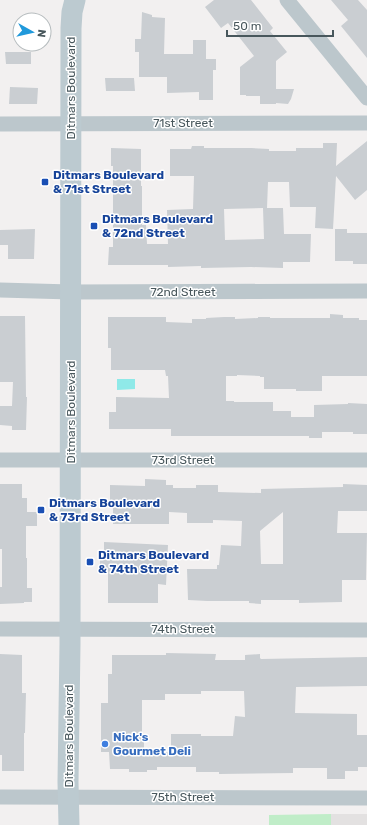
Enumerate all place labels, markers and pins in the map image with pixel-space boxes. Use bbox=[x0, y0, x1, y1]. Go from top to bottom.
place label: Ditmars Boulevard & 71st Street bbox=[53, 168, 164, 196]
marker: Ditmars Boulevard & 71st Street bbox=[40, 177, 50, 187]
place label: Ditmars Boulevard & 72nd Street bbox=[102, 212, 213, 240]
marker: Ditmars Boulevard & 72nd Street bbox=[89, 221, 99, 231]
place label: Ditmars Boulevard & 73rd Street bbox=[49, 496, 160, 524]
marker: Ditmars Boulevard & 73rd Street bbox=[36, 505, 46, 515]
place label: Ditmars Boulevard & 74th Street bbox=[98, 548, 209, 576]
marker: Ditmars Boulevard & 74th Street bbox=[85, 557, 95, 567]
place label: Nick's Gourmet Deli bbox=[113, 730, 191, 758]
marker: Nick's Gourmet Deli bbox=[100, 739, 110, 749]

